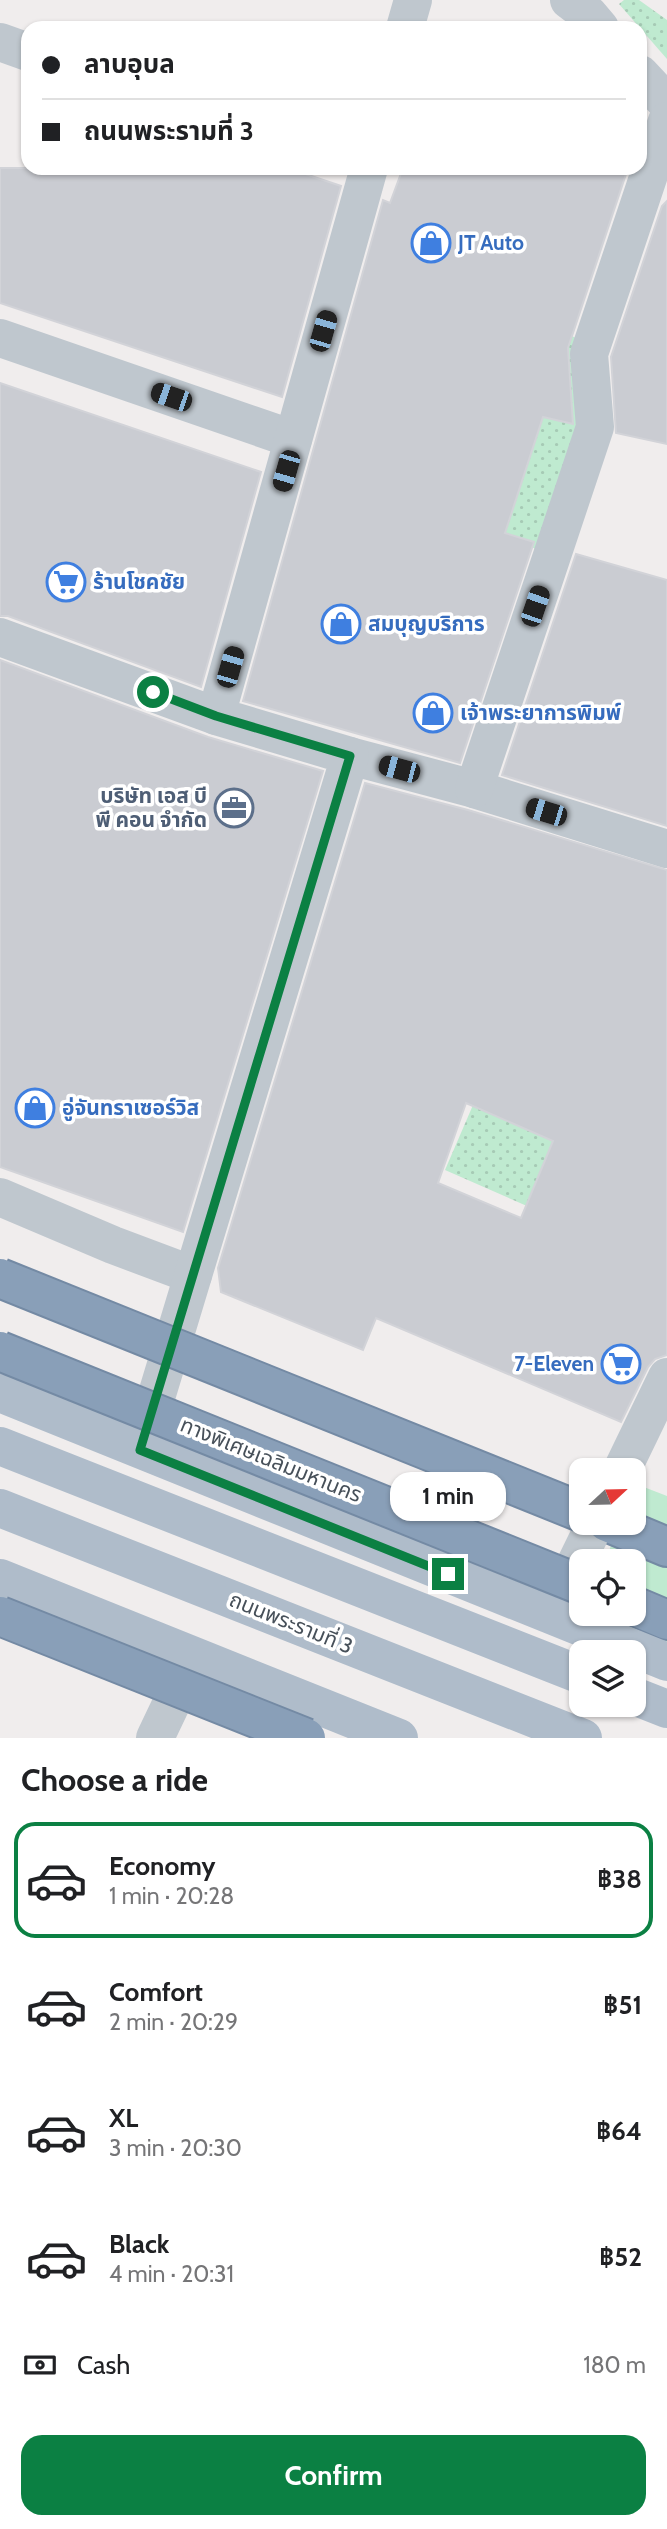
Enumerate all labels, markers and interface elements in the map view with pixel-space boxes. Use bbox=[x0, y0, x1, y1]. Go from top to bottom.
text: ลาบอุบล bbox=[84, 48, 175, 80]
text: ถนนพระรามที่ 3 bbox=[84, 115, 254, 147]
shop icon: JT Auto bbox=[410, 222, 452, 264]
place label: JT Auto bbox=[457, 230, 524, 255]
car bbox=[308, 308, 339, 354]
car bbox=[148, 380, 195, 414]
car bbox=[271, 448, 302, 494]
supermarket icon: ร้านโชคชัย bbox=[45, 561, 87, 603]
place label: ร้านโชคชัย bbox=[93, 569, 185, 594]
car bbox=[519, 583, 552, 629]
shop icon: สมบุญบริการ bbox=[320, 603, 362, 645]
place label: สมบุญบริการ bbox=[368, 611, 485, 637]
car bbox=[215, 644, 246, 690]
route start bbox=[137, 676, 169, 708]
shop icon: เจ้าพระยาการพิมพ์ bbox=[412, 692, 454, 734]
place label: เจ้าพระยาการพิมพ์ bbox=[460, 700, 621, 725]
car bbox=[376, 753, 423, 785]
place label: บริษัท เอส บี พี คอน จำกัด bbox=[95, 783, 207, 832]
office icon: บริษัท เอส บี พี คอน จำกัด bbox=[213, 787, 255, 829]
car bbox=[523, 796, 570, 828]
shop icon: อู่จันทราเซอร์วิส bbox=[14, 1087, 56, 1129]
place label: อู่จันทราเซอร์วิส bbox=[62, 1095, 200, 1121]
supermarket icon: 7-Eleven bbox=[600, 1343, 642, 1385]
place label: 7-Eleven bbox=[514, 1351, 594, 1376]
street label: ทางพิเศษเฉลิมมหานคร bbox=[177, 1412, 365, 1507]
north arrow bbox=[569, 1458, 646, 1535]
map controls bbox=[569, 1458, 646, 1717]
callout: 1 min bbox=[390, 1472, 506, 1522]
text: 1 min bbox=[422, 1482, 474, 1510]
button: locate bbox=[569, 1549, 646, 1626]
route end bbox=[432, 1558, 464, 1590]
street label: ถนนพระรามที่ 3 bbox=[226, 1585, 357, 1659]
button: layers bbox=[569, 1640, 646, 1717]
text: Choose a ride bbox=[21, 1760, 208, 1799]
icon: car bbox=[25, 1849, 88, 1912]
text: Economy bbox=[109, 1850, 215, 1882]
text: ฿38 bbox=[597, 1863, 642, 1895]
text: 1 min · 20:28 bbox=[109, 1882, 234, 1910]
icon: car bbox=[25, 1975, 88, 2038]
text: Comfort bbox=[109, 1976, 203, 2008]
text: ฿51 bbox=[603, 1989, 642, 2021]
text: 2 min · 20:29 bbox=[109, 2008, 238, 2036]
icon: car bbox=[25, 2101, 88, 2164]
text: XL bbox=[109, 2102, 138, 2134]
text: ฿64 bbox=[596, 2115, 642, 2147]
text: 3 min · 20:30 bbox=[109, 2134, 242, 2162]
icon: car bbox=[25, 2227, 88, 2290]
text: Black bbox=[109, 2228, 169, 2260]
text: ฿52 bbox=[599, 2241, 642, 2273]
text: 4 min · 20:31 bbox=[109, 2260, 234, 2288]
icon: cash bbox=[21, 2346, 59, 2384]
text: Cash bbox=[77, 2349, 130, 2381]
text: 180 m bbox=[583, 2351, 646, 2379]
button: Confirm bbox=[21, 2435, 646, 2515]

